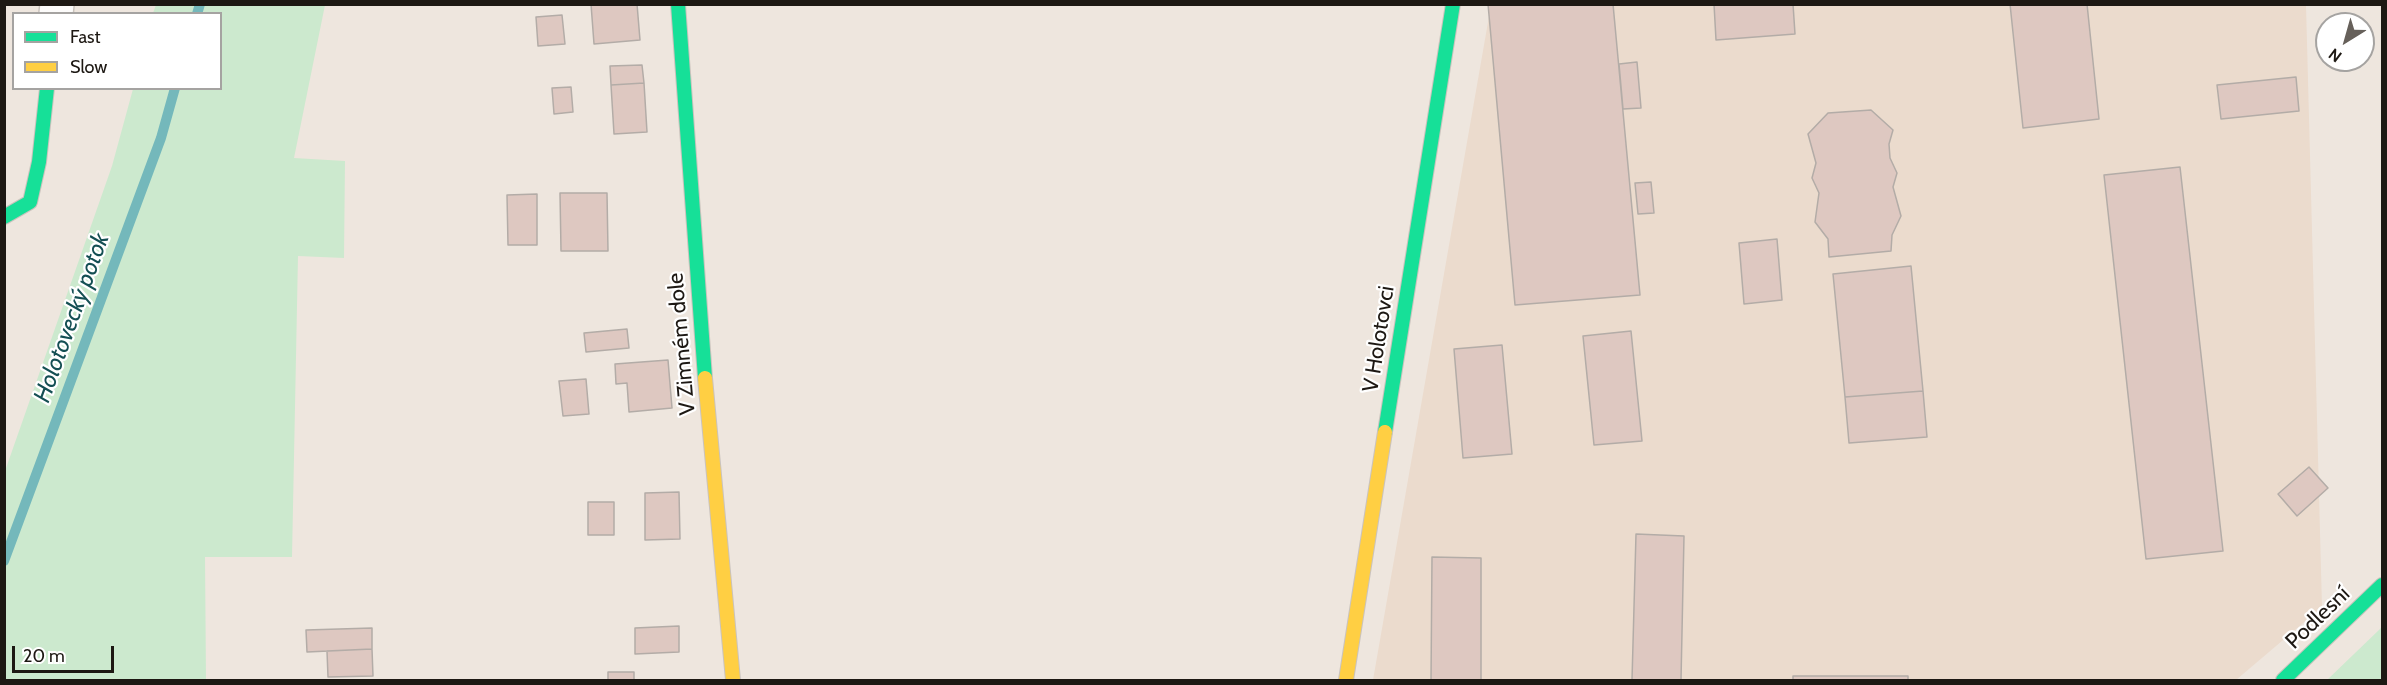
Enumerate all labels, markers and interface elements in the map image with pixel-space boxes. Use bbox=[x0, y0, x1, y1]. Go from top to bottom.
legend bbox=[12, 12, 222, 90]
north arrow bbox=[2315, 12, 2375, 72]
text: Fast bbox=[70, 26, 101, 48]
text: N bbox=[2325, 44, 2345, 66]
text: Slow bbox=[70, 56, 107, 78]
water label: Holotovecký potok bbox=[28, 229, 116, 407]
street label: V Zimném dole bbox=[663, 272, 701, 416]
street label: V Holotovci bbox=[1358, 284, 1400, 394]
street label: Podlesní bbox=[2280, 581, 2356, 655]
scale bar bbox=[15, 634, 117, 672]
text: 20 m bbox=[23, 645, 65, 667]

